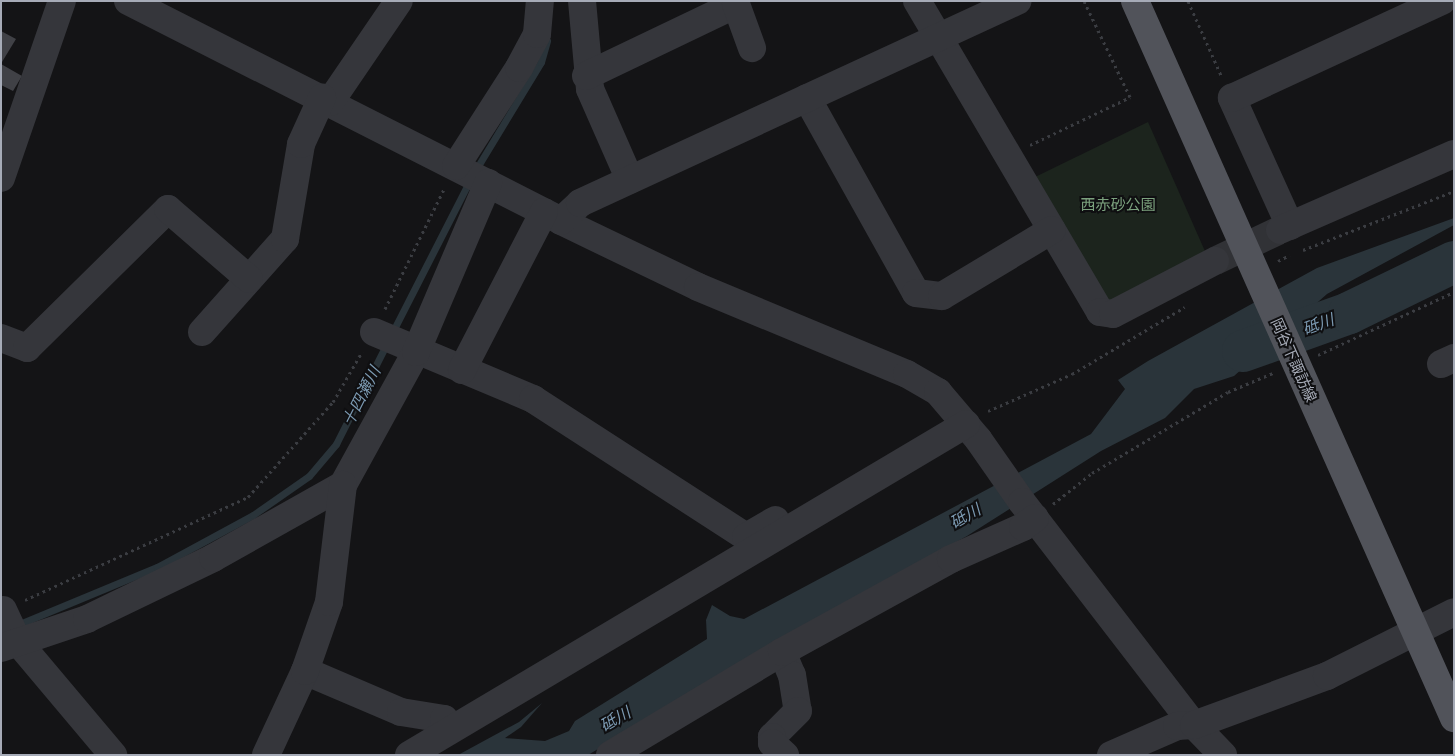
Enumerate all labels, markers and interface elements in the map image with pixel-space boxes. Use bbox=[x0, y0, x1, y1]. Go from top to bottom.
park label: 西赤砂公園 bbox=[1081, 196, 1155, 214]
water label: 砥川 bbox=[1300, 310, 1336, 338]
street label: 岡谷下諏訪線 bbox=[1267, 315, 1321, 405]
water label: 十四瀬川 bbox=[338, 363, 384, 429]
water label: 砥川 bbox=[946, 500, 984, 532]
water label: 砥川 bbox=[596, 703, 634, 735]

